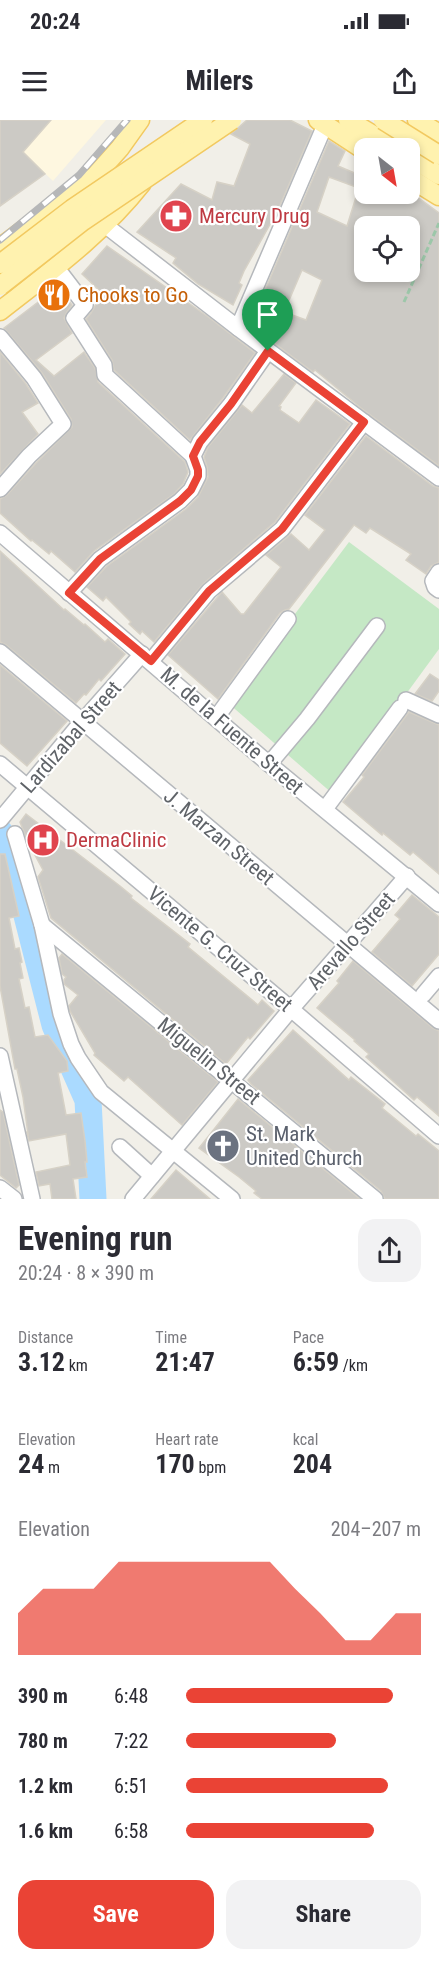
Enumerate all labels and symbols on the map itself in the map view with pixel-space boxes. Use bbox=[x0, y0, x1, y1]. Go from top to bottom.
north arrow bbox=[354, 138, 420, 204]
pharmacy icon: Mercury Drug bbox=[158, 198, 194, 234]
place label: Mercury Drug bbox=[199, 204, 310, 228]
restaurant icon: Chooks to Go bbox=[36, 277, 72, 313]
place label: Chooks to Go bbox=[77, 283, 188, 307]
pin bbox=[242, 289, 293, 351]
street label: M. de la Fuente Street bbox=[156, 663, 308, 799]
street label: Lardizabal Street bbox=[16, 676, 126, 798]
street label: J. Marzan Street bbox=[159, 784, 279, 890]
hospital icon: DermaClinic bbox=[25, 822, 61, 858]
place label: DermaClinic bbox=[66, 828, 166, 852]
street label: Vicente G. Cruz Street bbox=[143, 881, 297, 1017]
street label: Arevallo Street bbox=[302, 887, 400, 995]
street label: Miguelin Street bbox=[153, 1012, 265, 1110]
place label: St. Mark United Church bbox=[246, 1122, 362, 1170]
church icon: St. Mark United Church bbox=[205, 1128, 241, 1164]

